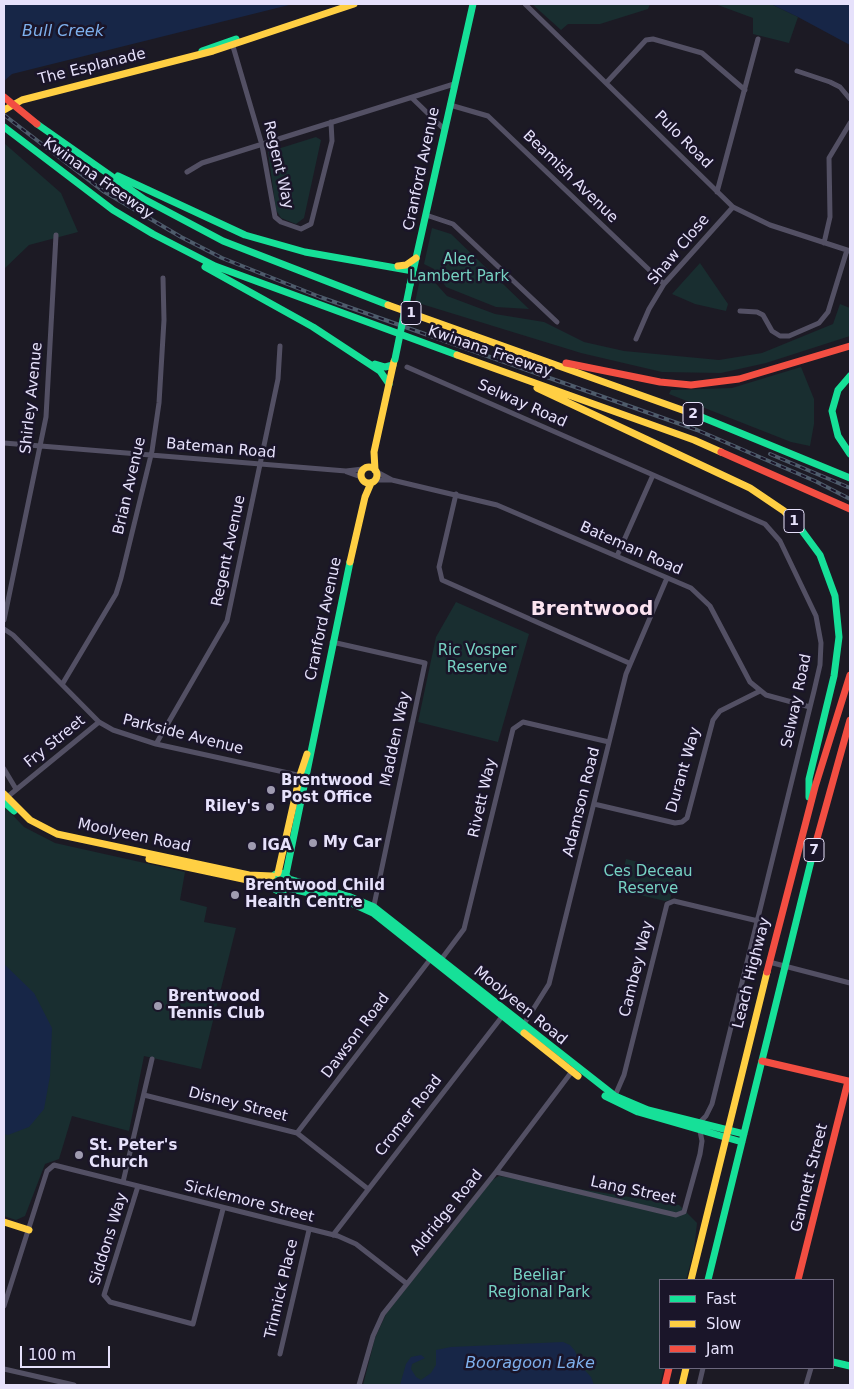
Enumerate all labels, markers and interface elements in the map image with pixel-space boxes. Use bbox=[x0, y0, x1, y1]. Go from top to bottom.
water label: Bull Creek bbox=[22, 22, 104, 42]
street label: The Esplanade bbox=[36, 45, 148, 89]
street label: Cranford Avenue bbox=[400, 106, 444, 232]
street label: Pulo Road bbox=[650, 107, 716, 173]
street label: Regent Way bbox=[259, 119, 297, 211]
street label: Beamish Avenue bbox=[519, 127, 621, 227]
street label: Kwinana Freeway bbox=[39, 134, 157, 224]
street label: Shaw Close bbox=[644, 211, 714, 289]
park label: Alec Lambert Park bbox=[409, 251, 509, 286]
road number: 1 bbox=[401, 302, 421, 324]
street label: Kwinana Freeway bbox=[425, 322, 555, 382]
street label: Shirley Avenue bbox=[17, 341, 47, 455]
street label: Selway Road bbox=[475, 376, 569, 432]
road number: 2 bbox=[683, 402, 703, 426]
street label: Brian Avenue bbox=[110, 435, 150, 537]
street label: Bateman Road bbox=[165, 435, 277, 463]
street label: Regent Avenue bbox=[208, 494, 250, 608]
road number: 1 bbox=[784, 510, 804, 532]
street label: Bateman Road bbox=[577, 518, 685, 580]
street label: Cranford Avenue bbox=[302, 556, 346, 682]
district label: Brentwood bbox=[531, 598, 653, 622]
park label: Ric Vosper Reserve bbox=[438, 642, 516, 677]
street label: Selway Road bbox=[778, 652, 816, 750]
street label: Madden Way bbox=[377, 690, 415, 788]
street label: Parkside Avenue bbox=[121, 711, 245, 759]
street label: Fry Street bbox=[21, 712, 89, 772]
street label: Durant Way bbox=[663, 725, 705, 815]
street label: Adamson Road bbox=[560, 745, 604, 859]
street label: Rivett Way bbox=[465, 756, 501, 840]
place label: Brentwood Post Office bbox=[281, 772, 373, 807]
marker: Brentwood Post Office bbox=[265, 784, 277, 796]
place label: Riley's bbox=[205, 798, 260, 816]
marker: Riley's bbox=[264, 801, 276, 813]
street label: Moolyeen Road bbox=[76, 815, 192, 857]
place label: My Car bbox=[323, 834, 381, 852]
place label: IGA bbox=[262, 837, 292, 855]
marker: My Car bbox=[307, 837, 319, 849]
road number: 7 bbox=[804, 838, 824, 862]
marker: IGA bbox=[246, 840, 258, 852]
park label: Ces Deceau Reserve bbox=[603, 863, 693, 898]
place label: Brentwood Child Health Centre bbox=[245, 877, 385, 912]
marker: Brentwood Child Health Centre bbox=[229, 889, 241, 901]
street label: Leach Highway bbox=[729, 916, 775, 1030]
street label: Cambey Way bbox=[616, 919, 658, 1019]
street label: Moolyeen Road bbox=[470, 963, 570, 1049]
place label: Brentwood Tennis Club bbox=[168, 988, 265, 1023]
street label: Dawson Road bbox=[318, 990, 394, 1082]
marker: Brentwood Tennis Club bbox=[152, 1000, 164, 1012]
street label: Cromer Road bbox=[372, 1072, 446, 1160]
street label: Disney Street bbox=[187, 1084, 289, 1126]
street label: Gannett Street bbox=[788, 1122, 832, 1234]
place label: St. Peter's Church bbox=[89, 1137, 177, 1172]
marker: St. Peter's Church bbox=[73, 1149, 85, 1161]
street label: Aldridge Road bbox=[407, 1167, 487, 1259]
street label: Lang Street bbox=[589, 1173, 677, 1209]
street label: Sicklemore Street bbox=[182, 1177, 316, 1227]
street label: Siddons Way bbox=[86, 1190, 132, 1288]
street label: Trinnick Place bbox=[262, 1237, 302, 1341]
park label: Beeliar Regional Park bbox=[488, 1267, 590, 1302]
legend bbox=[659, 1279, 834, 1369]
text: Fast bbox=[706, 1290, 736, 1308]
text: Slow bbox=[706, 1315, 741, 1333]
scale bar bbox=[22, 1336, 112, 1368]
text: Jam bbox=[706, 1340, 734, 1358]
text: 100 m bbox=[28, 1346, 76, 1364]
water label: Booragoon Lake bbox=[465, 1354, 595, 1374]

